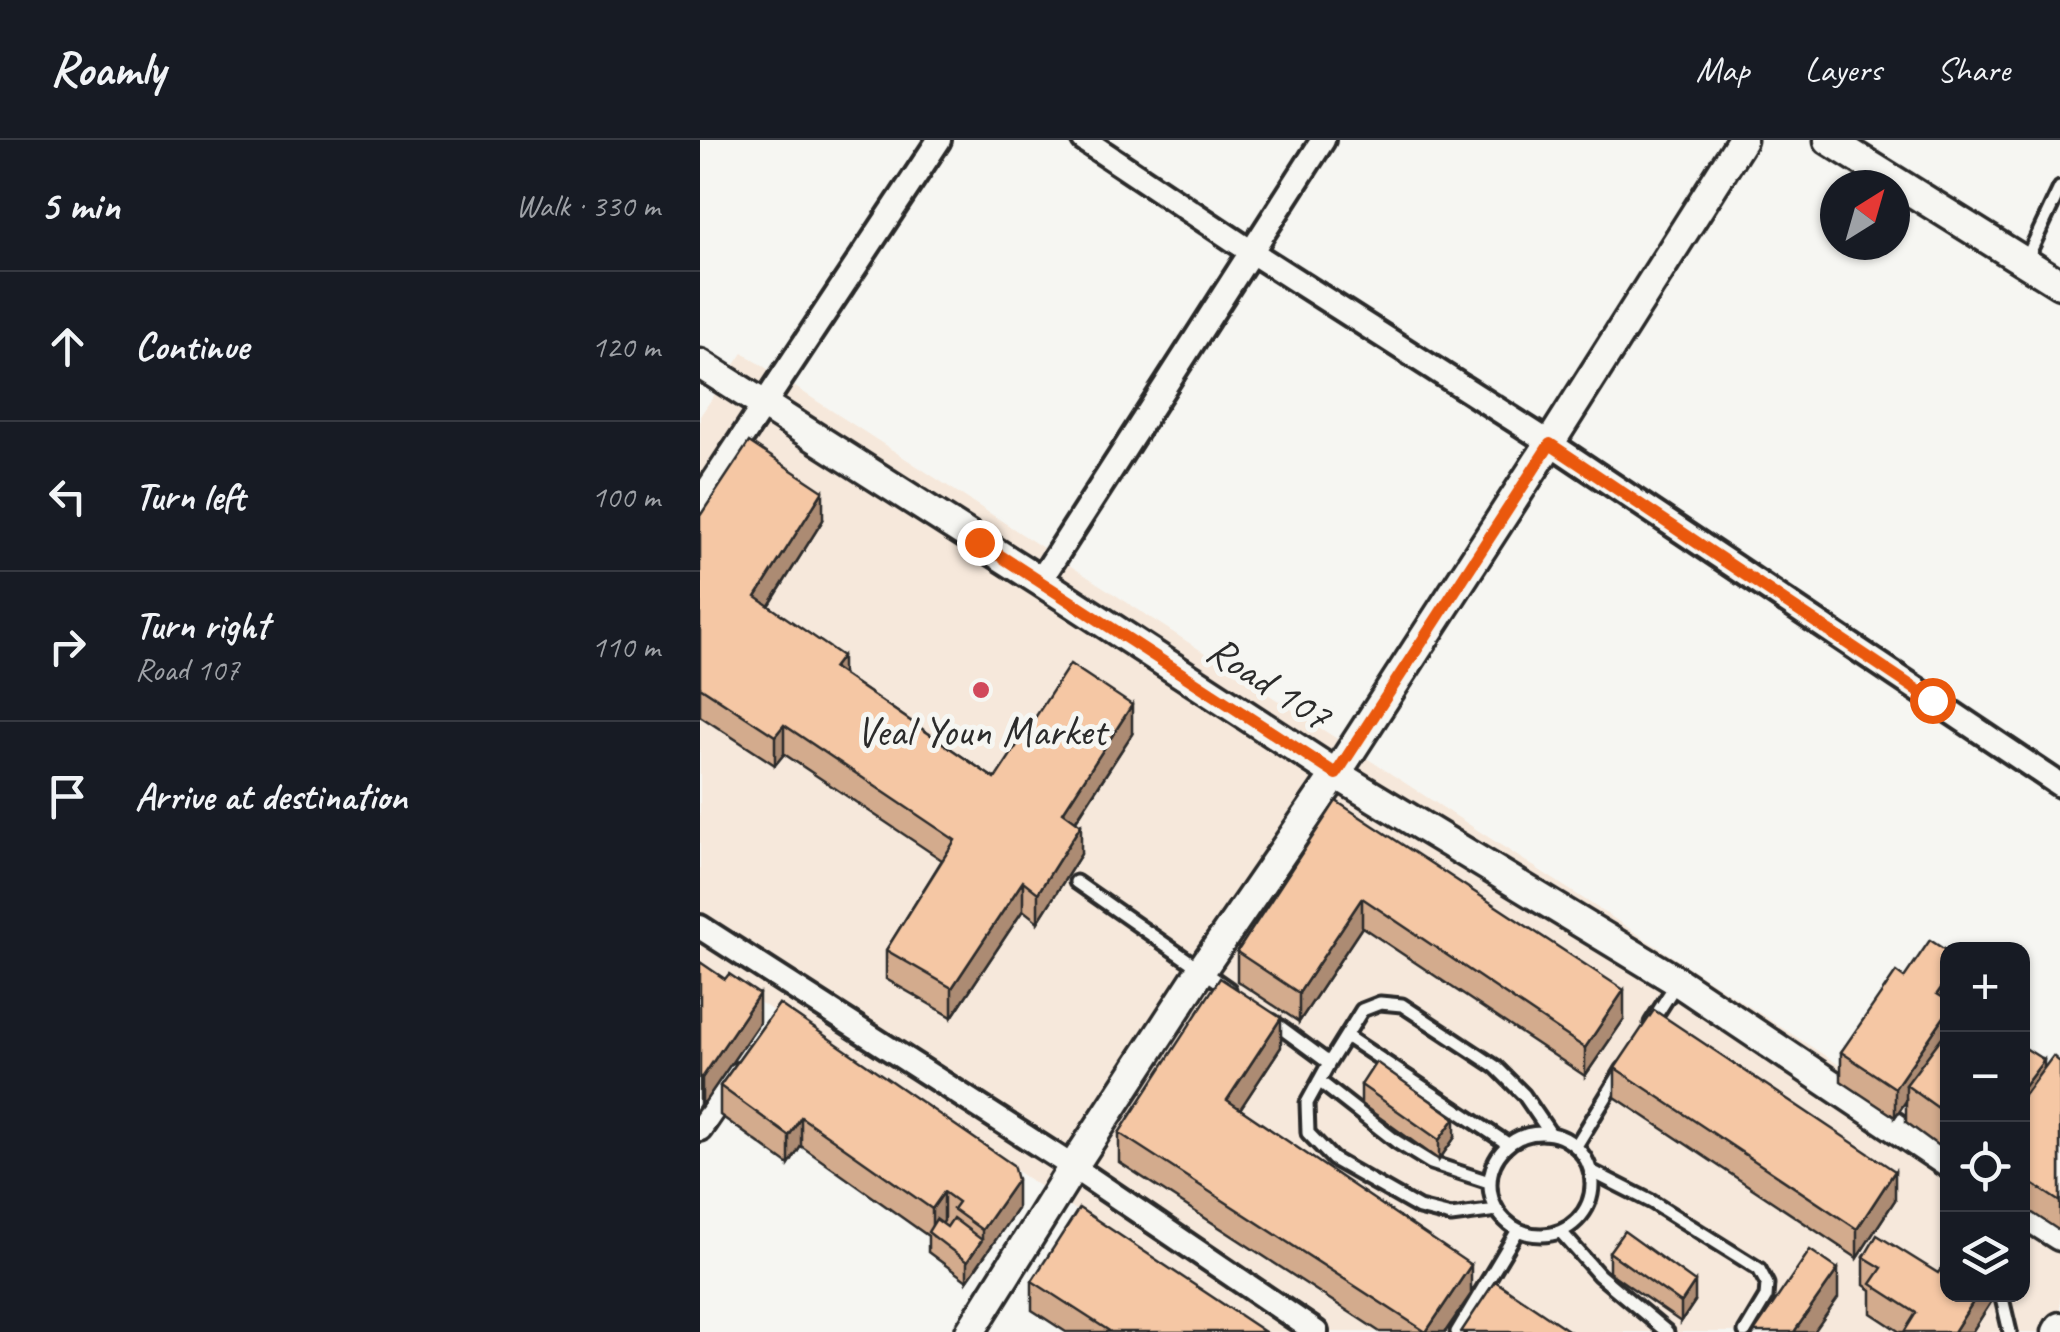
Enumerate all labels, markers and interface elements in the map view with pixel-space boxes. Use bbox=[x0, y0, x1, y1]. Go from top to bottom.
text: Roamly bbox=[50, 39, 165, 99]
text: Map bbox=[1696, 47, 1749, 92]
text: Layers bbox=[1804, 47, 1882, 92]
text: Share bbox=[1937, 47, 2010, 92]
north arrow bbox=[1820, 170, 1910, 260]
text: 5 min bbox=[40, 179, 120, 232]
text: Walk · 330 m bbox=[516, 185, 660, 226]
icon: ahead bbox=[40, 319, 95, 374]
text: Continue bbox=[135, 323, 249, 370]
text: 120 m bbox=[591, 326, 660, 367]
icon: left bbox=[40, 469, 95, 524]
text: Turn left bbox=[135, 473, 245, 520]
text: 100 m bbox=[591, 476, 660, 517]
route end bbox=[957, 520, 1003, 566]
text: Turn right bbox=[135, 602, 269, 649]
icon: right bbox=[40, 619, 95, 674]
street label: Road 107 bbox=[1197, 623, 1343, 744]
text: 110 m bbox=[591, 626, 660, 667]
text: Road 107 bbox=[135, 649, 240, 690]
route start bbox=[1910, 678, 1956, 724]
marker: Veal Youn Market bbox=[970, 679, 992, 701]
place label: Veal Youn Market bbox=[856, 705, 1110, 758]
icon: arrive bbox=[40, 769, 95, 824]
text: Arrive at destination bbox=[135, 773, 407, 820]
map controls bbox=[1940, 942, 2030, 1302]
button: + bbox=[1940, 942, 2030, 1032]
button: − bbox=[1940, 1032, 2030, 1122]
button: locate bbox=[1940, 1122, 2030, 1212]
button: layers bbox=[1940, 1212, 2030, 1302]

